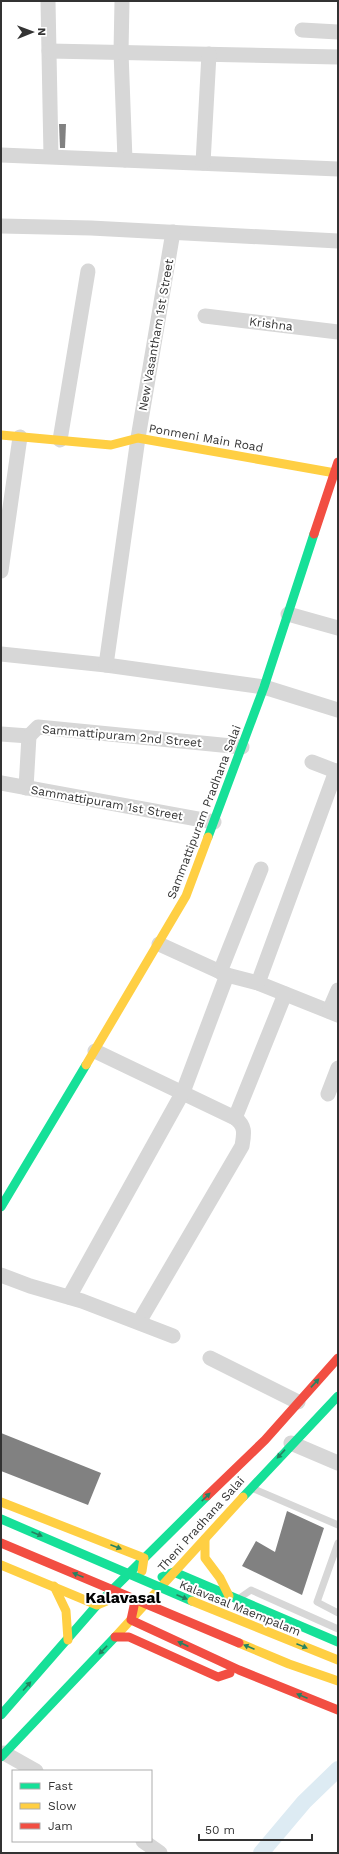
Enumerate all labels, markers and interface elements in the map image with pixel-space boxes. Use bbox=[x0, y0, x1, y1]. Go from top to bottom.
north arrow bbox=[12, 12, 52, 52]
text: N bbox=[35, 28, 48, 36]
street label: New Vasantham 1st Street bbox=[136, 258, 176, 412]
street label: Krishna bbox=[248, 314, 294, 334]
street label: Ponmeni Main Road bbox=[148, 421, 264, 455]
street label: Sammattipuram 2nd Street bbox=[41, 722, 203, 750]
street label: Sammattipuram Pradhana Salai bbox=[164, 723, 244, 901]
street label: Sammattipuram 1st Street bbox=[30, 783, 184, 823]
one-way arrow bbox=[311, 1378, 320, 1388]
one-way arrow bbox=[276, 1449, 286, 1459]
street label: Theni Pradhana Salai bbox=[155, 1474, 247, 1574]
one-way arrow bbox=[201, 1492, 211, 1502]
one-way arrow bbox=[32, 1531, 43, 1537]
one-way arrow bbox=[110, 1544, 122, 1550]
one-way arrow bbox=[71, 1572, 83, 1578]
street label: Kalavasal Maempalam bbox=[177, 1577, 303, 1639]
district label: Kalavasal bbox=[85, 1588, 162, 1607]
one-way arrow bbox=[176, 1594, 188, 1600]
one-way arrow bbox=[177, 1641, 188, 1647]
one-way arrow bbox=[297, 1643, 308, 1649]
one-way arrow bbox=[244, 1644, 255, 1650]
one-way arrow bbox=[98, 1645, 108, 1655]
one-way arrow bbox=[22, 1681, 31, 1690]
one-way arrow bbox=[295, 1692, 307, 1698]
legend bbox=[12, 1770, 152, 1842]
text: Fast bbox=[48, 1779, 73, 1793]
text: Slow bbox=[48, 1799, 76, 1813]
scale bar bbox=[199, 1816, 312, 1842]
text: Jam bbox=[48, 1819, 73, 1833]
text: 50 m bbox=[205, 1823, 235, 1837]

